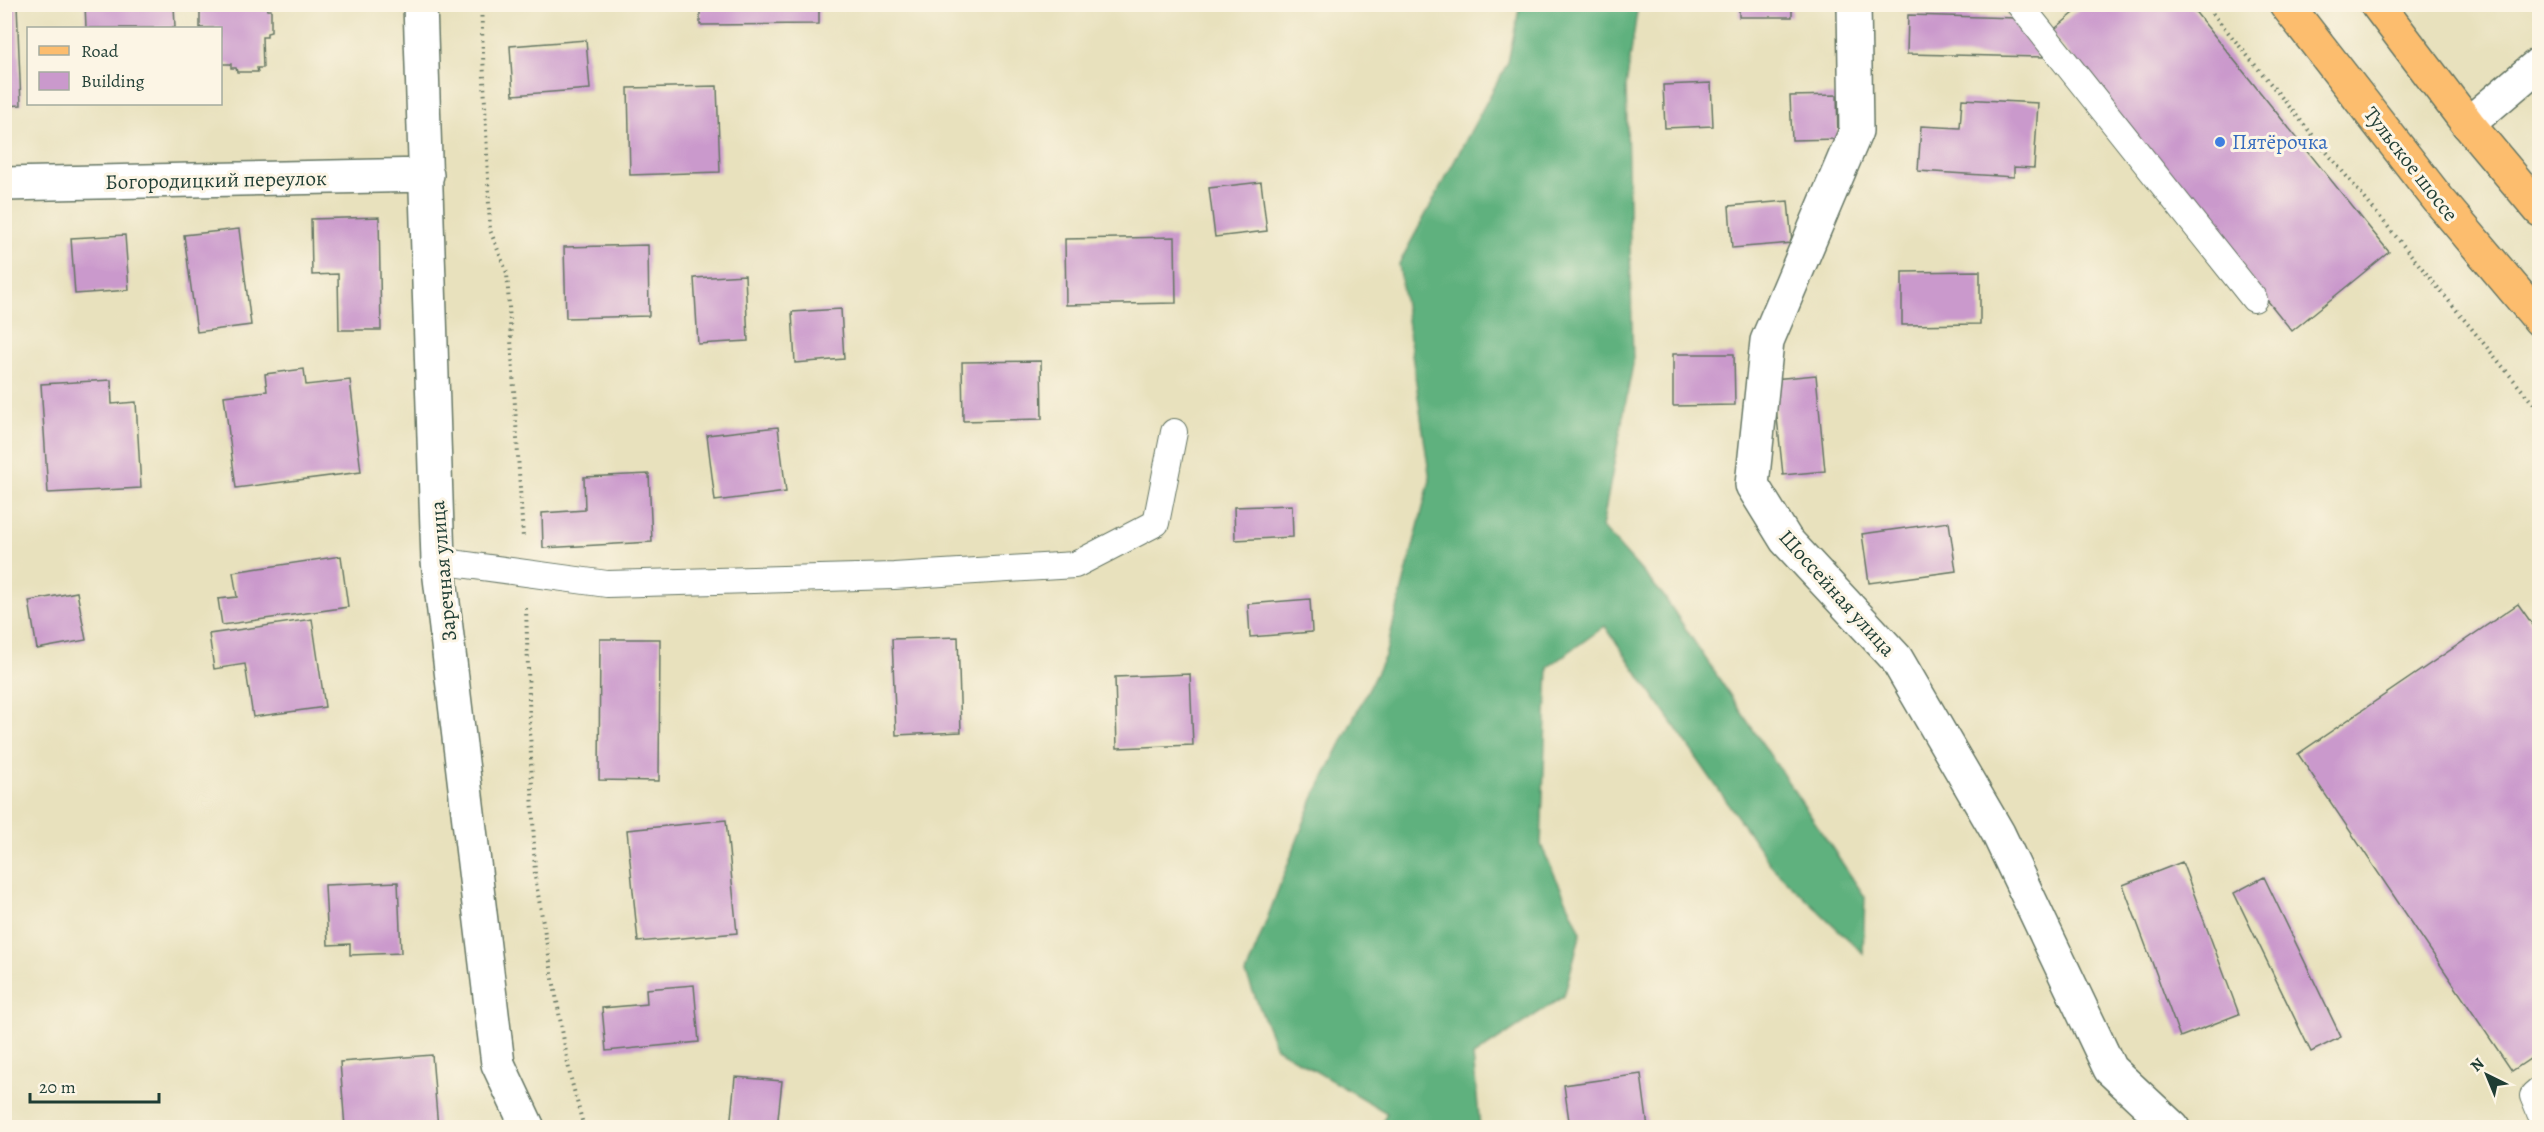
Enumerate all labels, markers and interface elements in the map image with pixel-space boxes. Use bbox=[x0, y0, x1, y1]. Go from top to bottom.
legend bbox=[27, 27, 222, 105]
text: Road bbox=[81, 39, 119, 63]
text: Building bbox=[81, 69, 145, 93]
street label: Тульское шоссе bbox=[2357, 101, 2465, 227]
place label: Пятёрочка bbox=[2232, 128, 2328, 156]
marker: Пятёрочка bbox=[2213, 135, 2227, 149]
street label: Богородицкий переулок bbox=[105, 164, 327, 196]
street label: Заречная улица bbox=[423, 499, 463, 643]
street label: Шоссейная улица bbox=[1772, 524, 1902, 663]
north arrow bbox=[2457, 1045, 2517, 1105]
text: N bbox=[2466, 1053, 2489, 1077]
scale bar bbox=[30, 1066, 159, 1104]
text: 20 m bbox=[39, 1075, 76, 1099]

